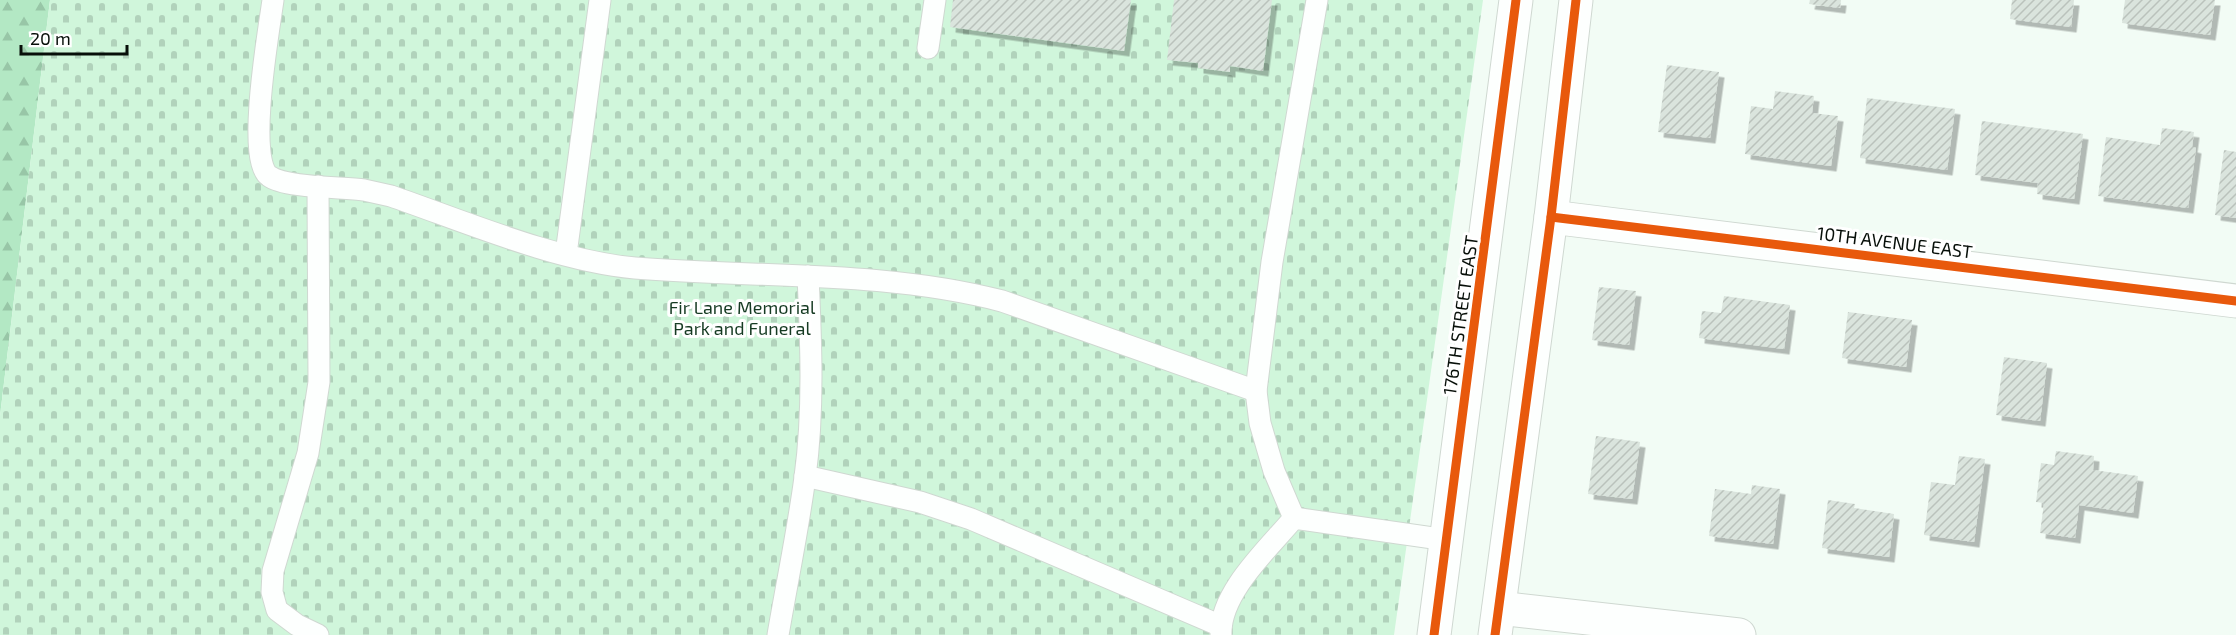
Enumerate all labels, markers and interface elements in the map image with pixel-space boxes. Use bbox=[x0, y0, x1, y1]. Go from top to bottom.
scale bar bbox=[21, 18, 128, 56]
text: 20 m bbox=[30, 27, 71, 49]
street label: 10TH AVENUE EAST bbox=[1816, 222, 1974, 263]
street label: 176TH STREET EAST bbox=[1438, 233, 1482, 396]
park label: Fir Lane Memorial Park and Funeral bbox=[669, 296, 816, 339]

